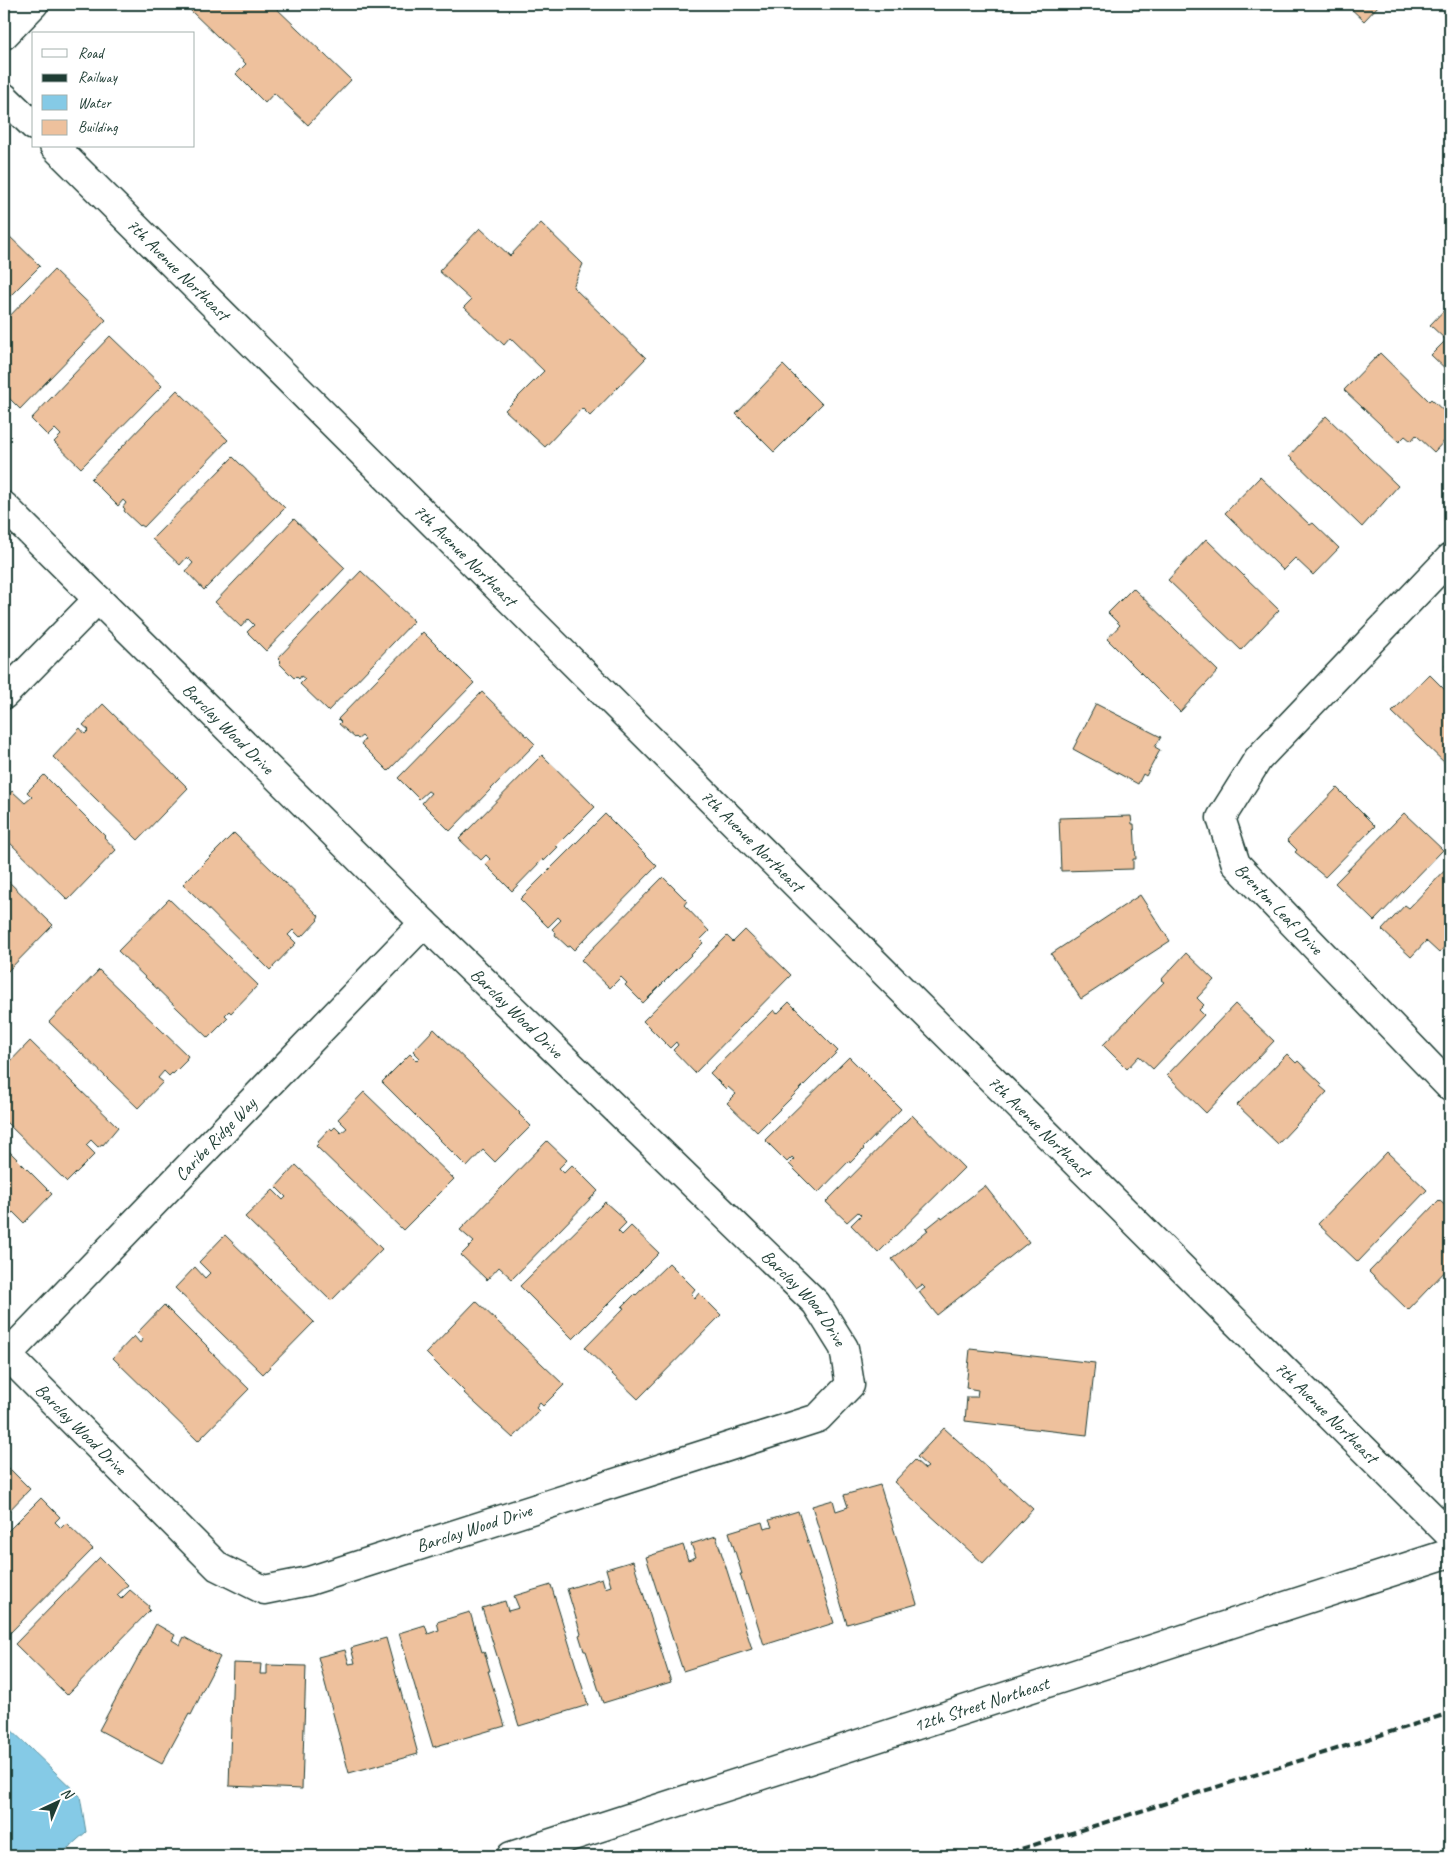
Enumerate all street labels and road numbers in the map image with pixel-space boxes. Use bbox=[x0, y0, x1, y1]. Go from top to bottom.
street label: 7th Avenue Northeast bbox=[122, 214, 236, 327]
street label: 7th Avenue Northeast bbox=[409, 499, 523, 613]
street label: Barclay Wood Drive bbox=[178, 679, 279, 780]
street label: 7th Avenue Northeast bbox=[696, 785, 810, 899]
street label: Brenton Leaf Drive bbox=[1230, 859, 1328, 960]
street label: Barclay Wood Drive bbox=[466, 963, 568, 1063]
street label: 7th Avenue Northeast bbox=[983, 1071, 1097, 1184]
street label: Caribe Ridge Way bbox=[170, 1091, 262, 1185]
street label: Barclay Wood Drive bbox=[757, 1245, 851, 1351]
street label: 7th Avenue Northeast bbox=[1271, 1356, 1384, 1470]
street label: Barclay Wood Drive bbox=[31, 1379, 132, 1480]
street label: Barclay Wood Drive bbox=[414, 1499, 536, 1557]
street label: 12th Street Northeast bbox=[911, 1672, 1054, 1736]

